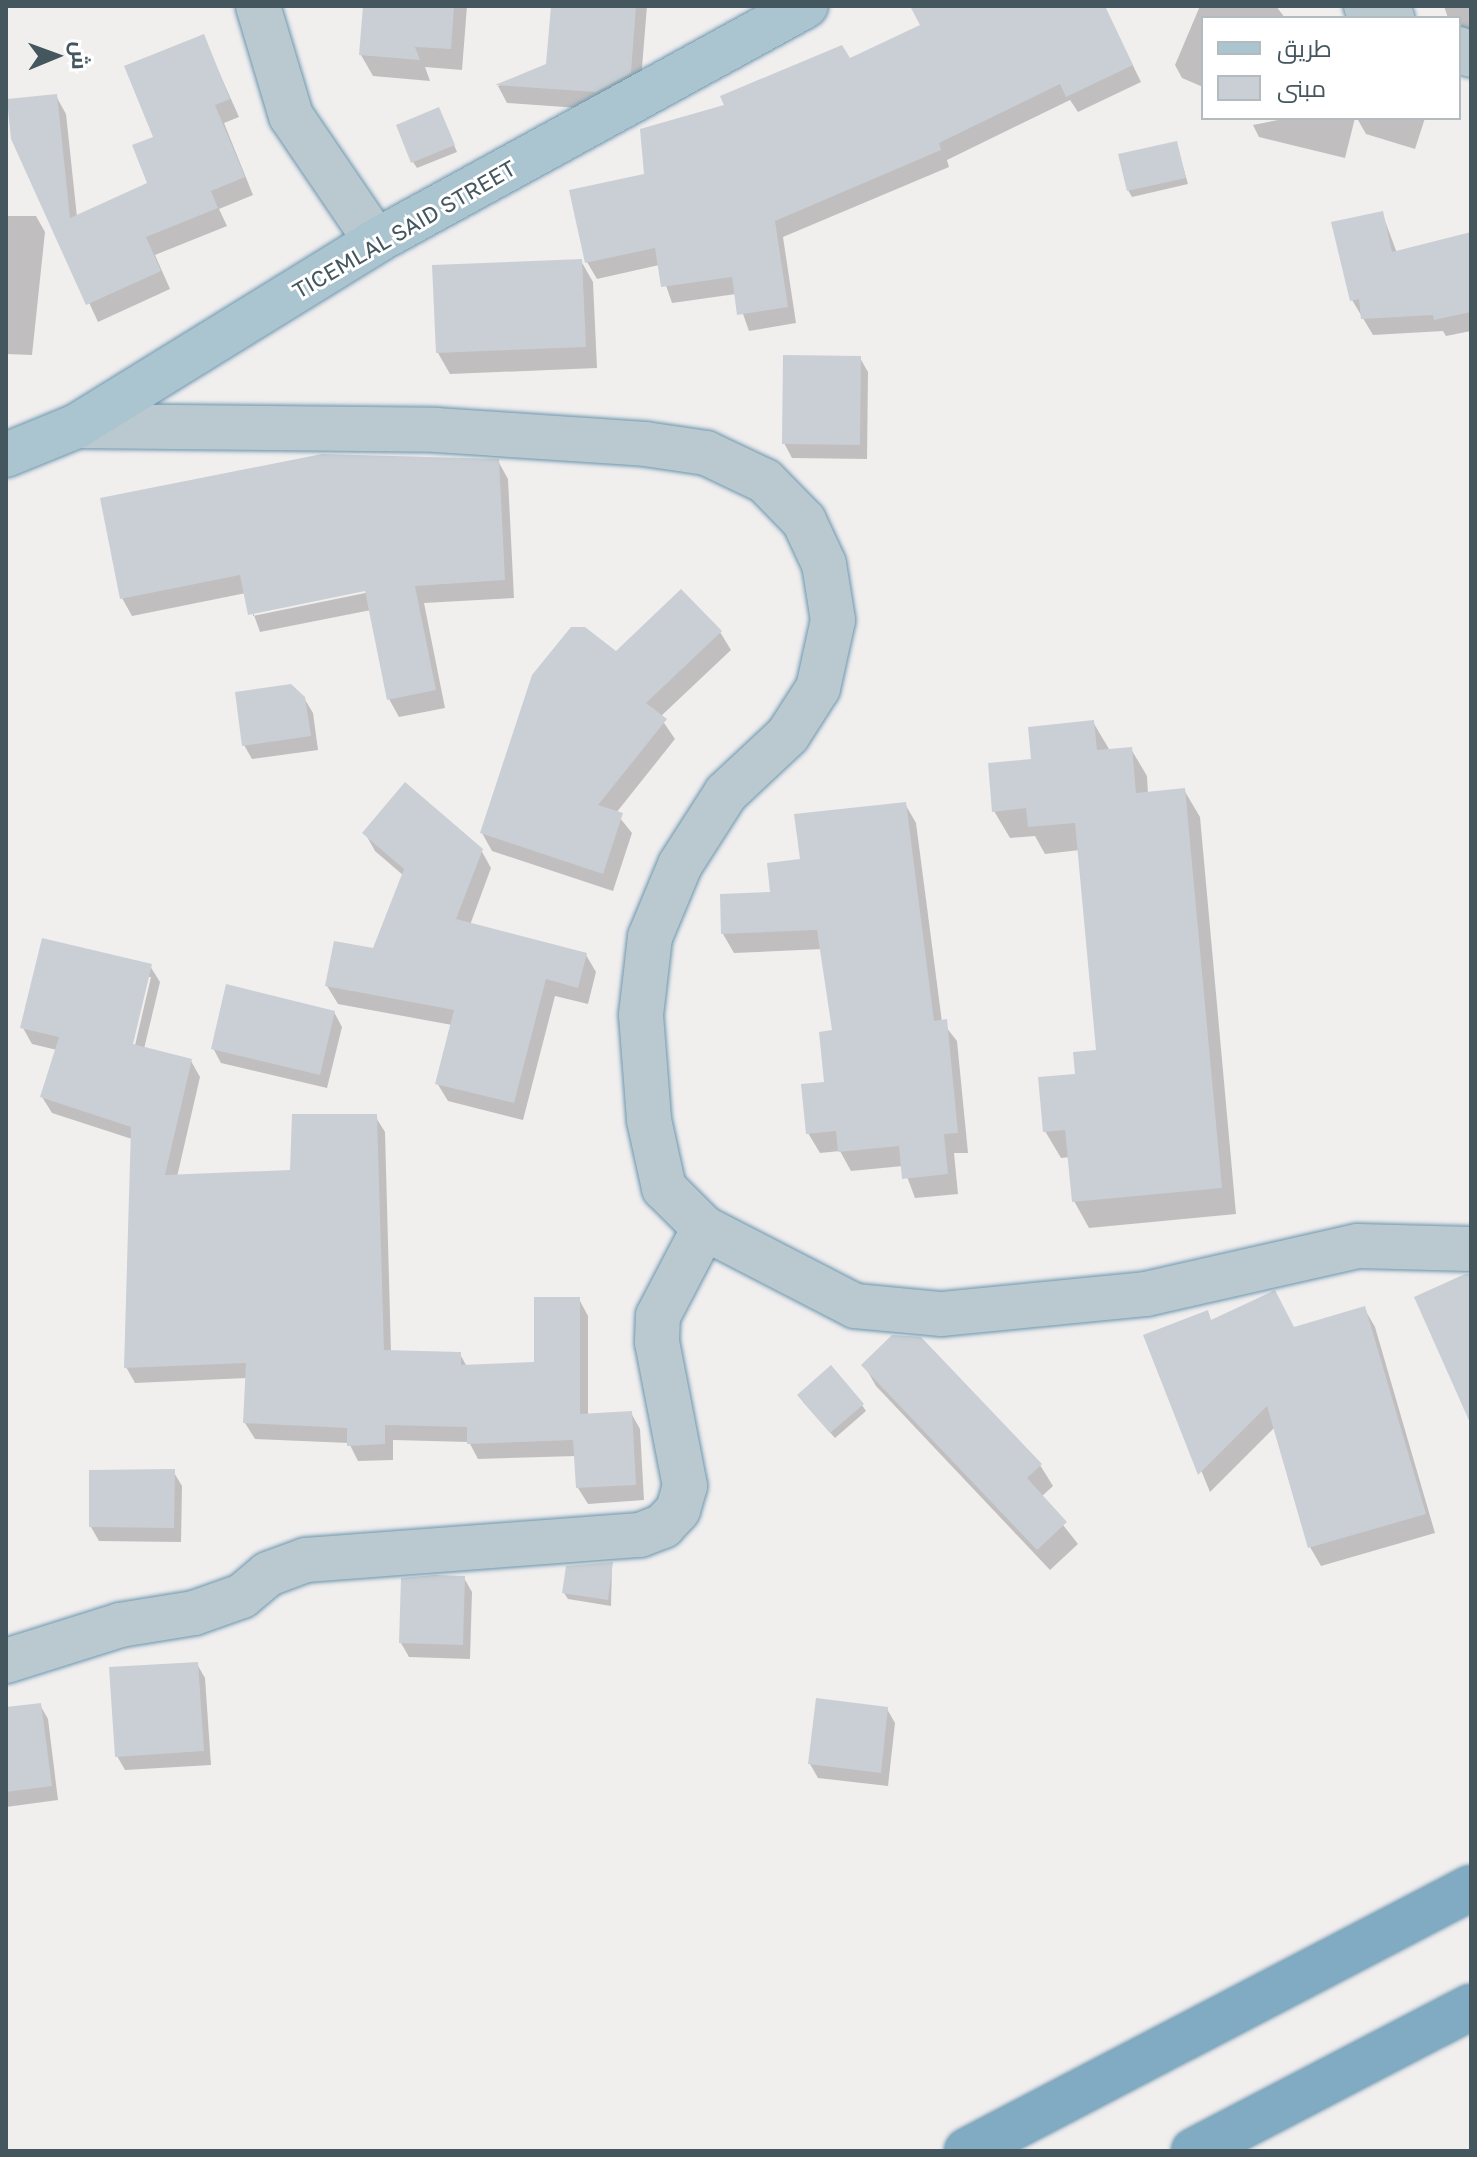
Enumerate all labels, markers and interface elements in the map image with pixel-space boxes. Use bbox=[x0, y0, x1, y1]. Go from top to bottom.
north arrow bbox=[16, 16, 96, 96]
legend bbox=[1201, 16, 1461, 120]
text: طريق bbox=[1277, 33, 1332, 62]
text: ش bbox=[67, 41, 94, 70]
text: مبنى bbox=[1277, 73, 1326, 102]
street label: TICEMLAL SAID STREET bbox=[288, 154, 520, 304]

